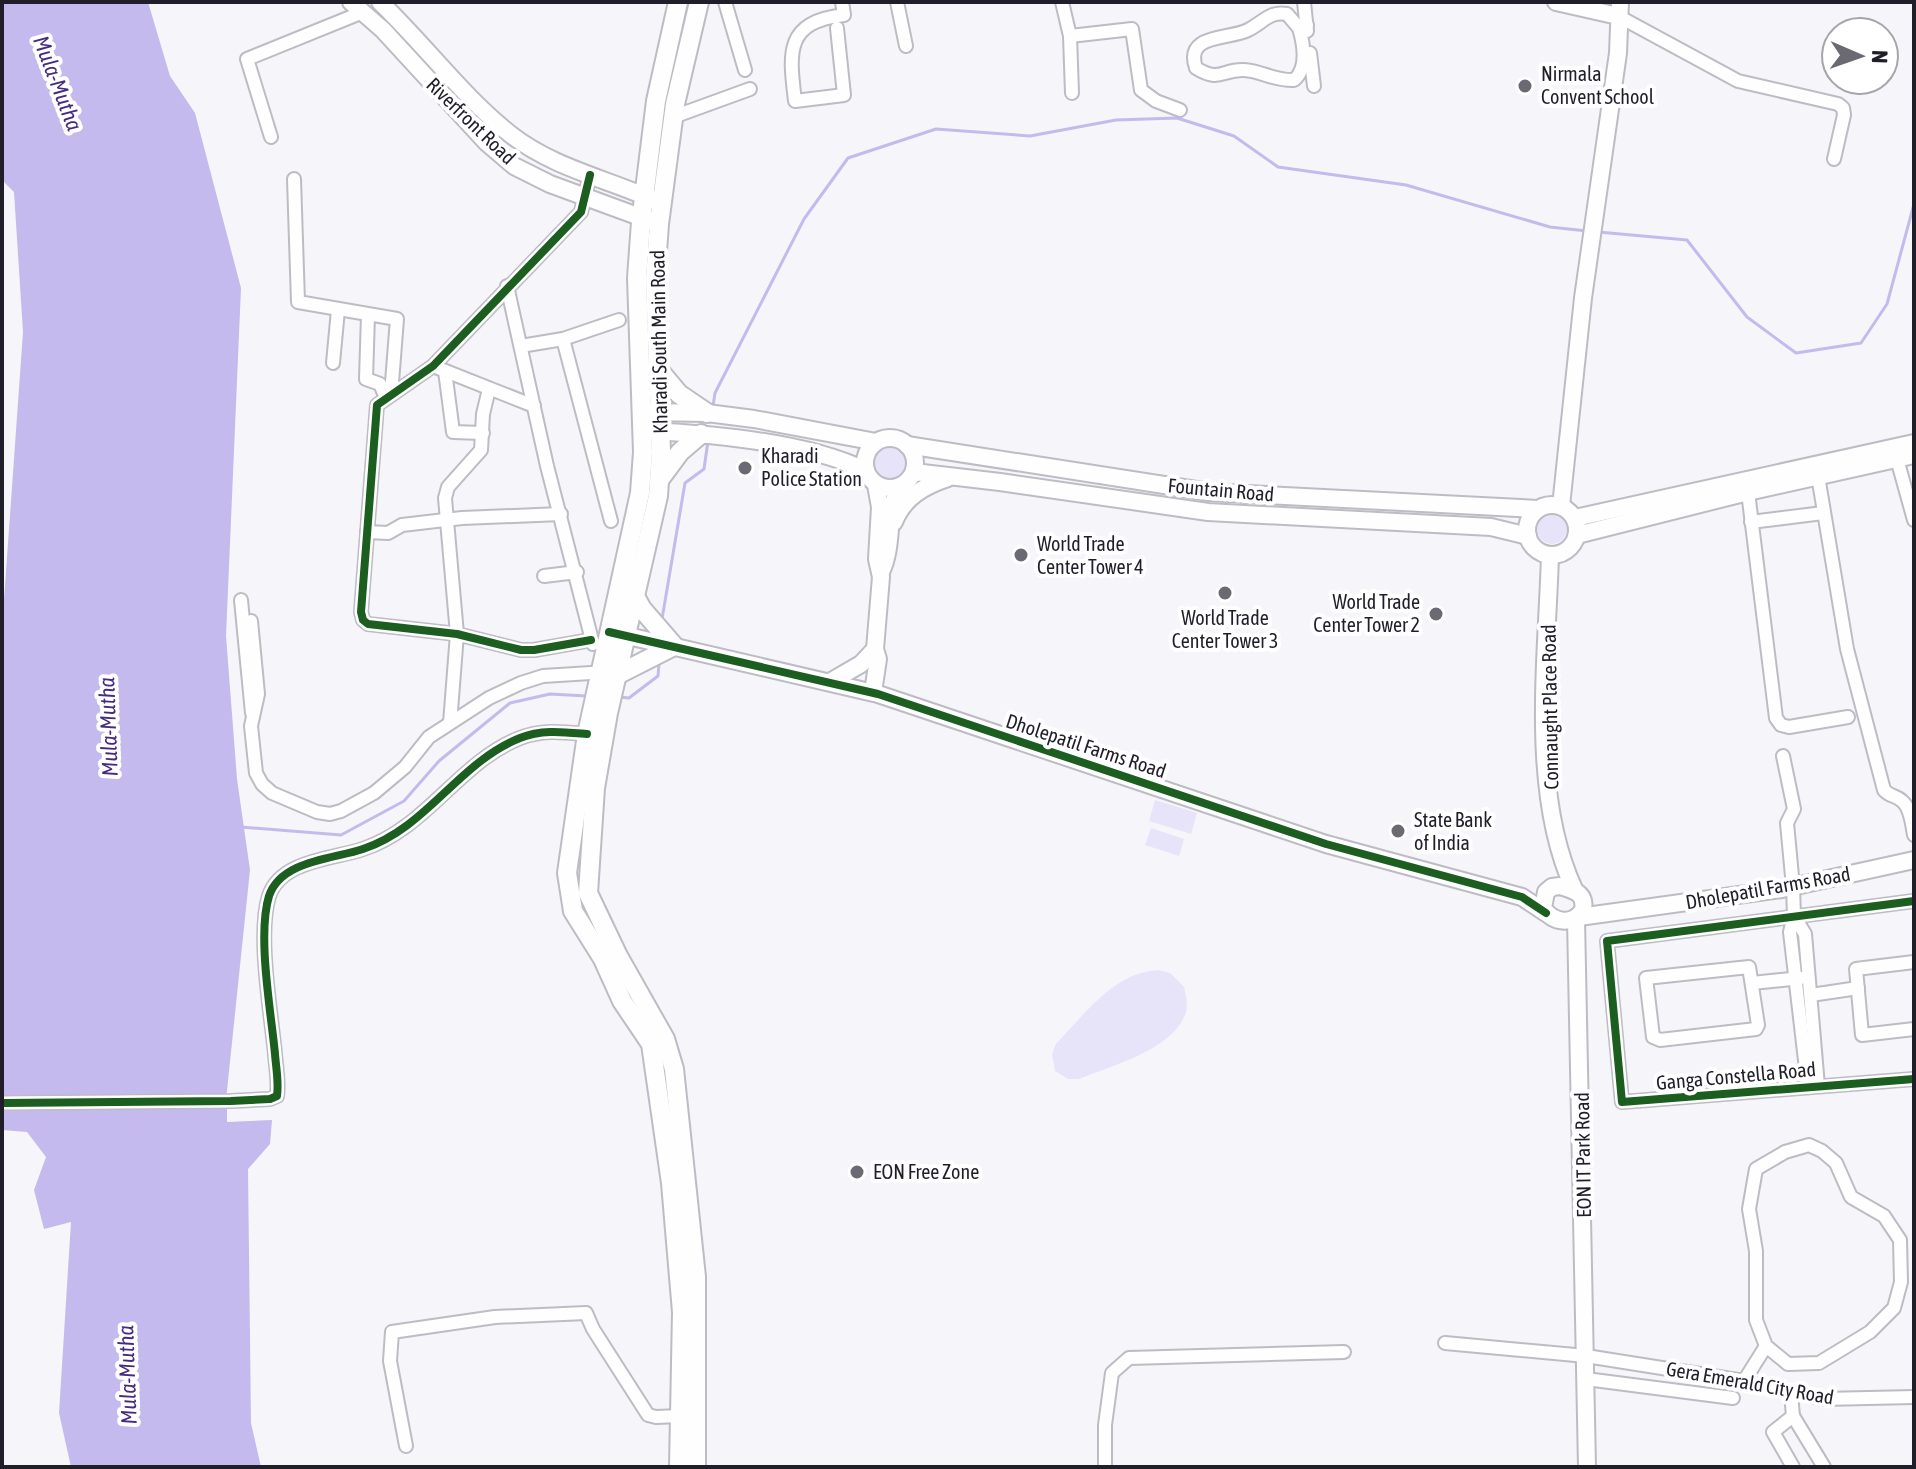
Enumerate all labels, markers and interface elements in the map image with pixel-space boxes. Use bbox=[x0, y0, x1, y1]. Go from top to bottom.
north arrow bbox=[1820, 16, 1900, 96]
water label: Mula-Mutha bbox=[28, 32, 88, 134]
text: N bbox=[1867, 50, 1893, 64]
place label: Nirmala Convent School bbox=[1541, 62, 1655, 108]
street label: Riverfront Road bbox=[422, 73, 521, 169]
marker: Nirmala Convent School bbox=[1516, 77, 1534, 95]
street label: Kharadi South Main Road bbox=[645, 250, 672, 434]
place label: Kharadi Police Station bbox=[761, 444, 862, 490]
marker: Kharadi Police Station bbox=[736, 459, 754, 477]
street label: Fountain Road bbox=[1167, 473, 1275, 506]
place label: World Trade Center Tower 4 bbox=[1037, 532, 1144, 578]
marker: World Trade Center Tower 4 bbox=[1012, 546, 1030, 564]
marker: World Trade Center Tower 3 bbox=[1216, 584, 1234, 602]
place label: World Trade Center Tower 2 bbox=[1313, 590, 1420, 636]
marker: World Trade Center Tower 2 bbox=[1427, 605, 1445, 623]
place label: World Trade Center Tower 3 bbox=[1172, 606, 1278, 652]
street label: Connaught Place Road bbox=[1537, 624, 1562, 790]
water label: Mula-Mutha bbox=[93, 677, 123, 777]
street label: Dholepatil Farms Road bbox=[1003, 709, 1169, 782]
place label: State Bank of India bbox=[1414, 808, 1492, 854]
marker: State Bank of India bbox=[1389, 822, 1407, 840]
street label: Dholepatil Farms Road bbox=[1684, 862, 1852, 913]
street label: Ganga Constella Road bbox=[1655, 1057, 1817, 1094]
street label: EON IT Park Road bbox=[1570, 1092, 1595, 1218]
place label: EON Free Zone bbox=[873, 1160, 979, 1183]
marker: EON Free Zone bbox=[848, 1163, 866, 1181]
water label: Mula-Mutha bbox=[112, 1325, 142, 1425]
street label: Gera Emerald City Road bbox=[1664, 1356, 1836, 1409]

